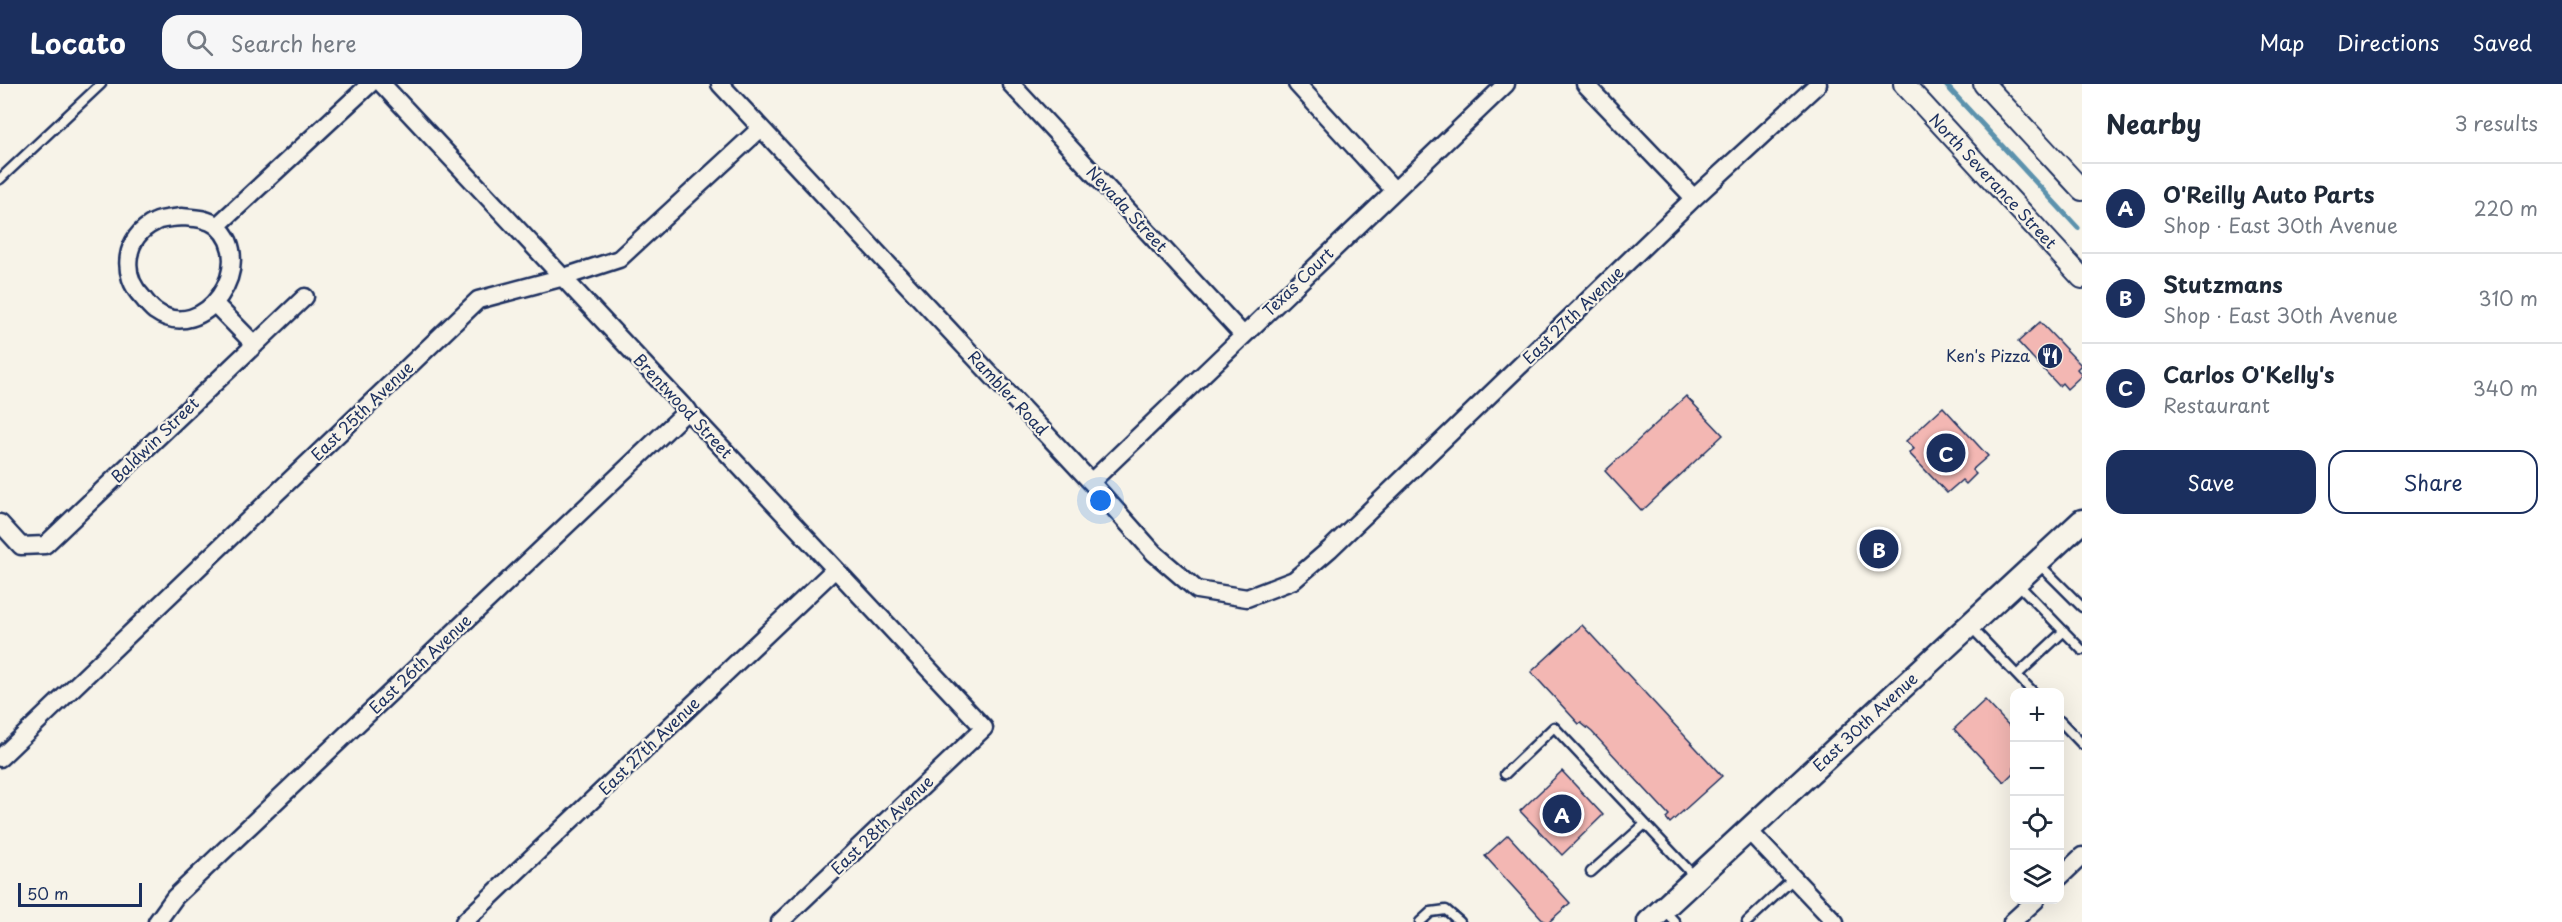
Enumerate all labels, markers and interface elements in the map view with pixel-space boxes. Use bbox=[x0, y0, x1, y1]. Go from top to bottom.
search box bbox=[162, 15, 582, 69]
text: Locato bbox=[30, 21, 126, 64]
icon: search bbox=[183, 26, 216, 59]
text: Search here bbox=[231, 26, 357, 59]
text: Map bbox=[2259, 26, 2304, 58]
text: Directions bbox=[2337, 26, 2439, 58]
text: Saved bbox=[2472, 26, 2532, 58]
text: Nearby bbox=[2106, 104, 2201, 143]
street label: North Severance Street bbox=[1924, 107, 2063, 254]
text: 3 results bbox=[2455, 108, 2538, 138]
street label: Nevada Street bbox=[1082, 160, 1174, 257]
text: O'Reilly Auto Parts bbox=[2163, 177, 2374, 210]
text: A bbox=[2118, 193, 2133, 223]
text: 220 m bbox=[2474, 193, 2538, 223]
text: Shop · East 30th Avenue bbox=[2163, 210, 2398, 240]
street label: Texas Court bbox=[1257, 241, 1338, 321]
street label: East 27th Avenue bbox=[1516, 259, 1628, 369]
text: Stutzmans bbox=[2163, 267, 2283, 300]
text: B bbox=[2119, 283, 2132, 313]
text: 310 m bbox=[2478, 283, 2538, 313]
text: Shop · East 30th Avenue bbox=[2163, 300, 2398, 330]
restaurant icon: Ken's Pizza bbox=[2035, 341, 2065, 371]
place label: Ken's Pizza bbox=[1946, 343, 2030, 367]
street label: Rambler Road bbox=[963, 345, 1054, 440]
street label: Brentwood Street bbox=[629, 347, 739, 464]
street label: East 25th Avenue bbox=[305, 355, 418, 466]
text: Carlos O'Kelly's bbox=[2163, 357, 2334, 390]
text: C bbox=[2118, 373, 2133, 403]
text: 340 m bbox=[2473, 373, 2538, 403]
text: Restaurant bbox=[2163, 390, 2270, 420]
street label: Baldwin Street bbox=[105, 391, 204, 488]
pin: C bbox=[1926, 430, 1966, 476]
button: Save bbox=[2106, 450, 2316, 514]
button: Share bbox=[2328, 450, 2538, 514]
your location bbox=[1086, 486, 1115, 515]
pin: B bbox=[1860, 526, 1898, 572]
street label: East 26th Avenue bbox=[363, 608, 476, 719]
street label: East 30th Avenue bbox=[1806, 666, 1922, 776]
map controls bbox=[2010, 688, 2064, 904]
button: + bbox=[2010, 688, 2064, 742]
street label: East 27th Avenue bbox=[592, 690, 704, 800]
button: − bbox=[2010, 742, 2064, 796]
street label: East 28th Avenue bbox=[825, 769, 938, 880]
pin: A bbox=[1542, 792, 1582, 836]
button: locate bbox=[2010, 796, 2064, 850]
button: layers bbox=[2010, 850, 2064, 904]
scale bar bbox=[18, 880, 142, 908]
text: 50 m bbox=[27, 881, 68, 905]

